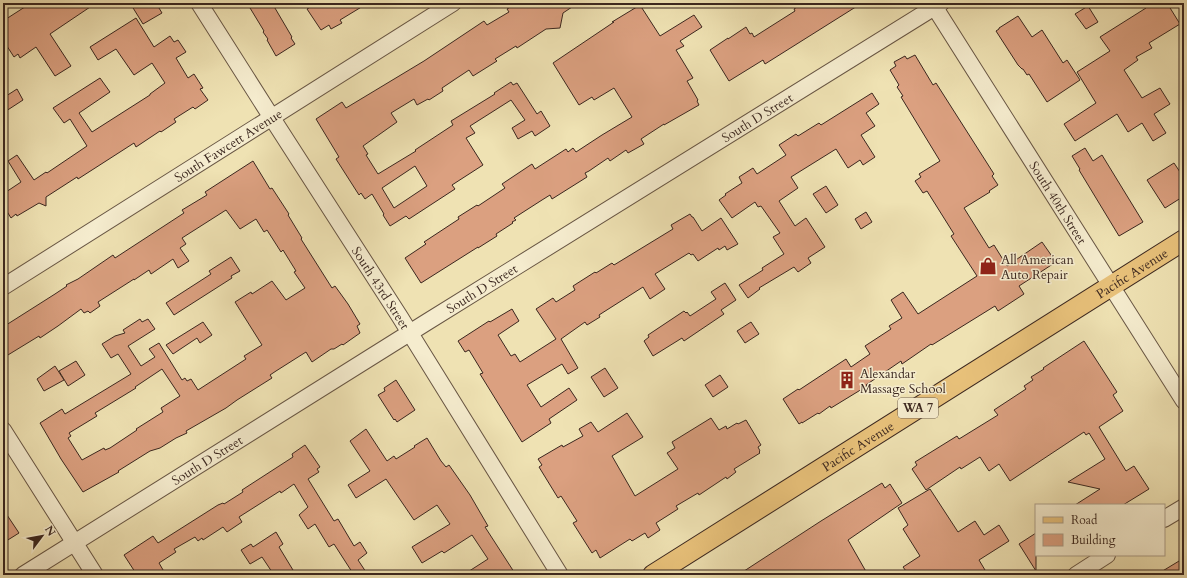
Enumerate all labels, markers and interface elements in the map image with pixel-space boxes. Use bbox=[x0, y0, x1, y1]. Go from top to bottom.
street label: South D Street bbox=[718, 89, 797, 147]
street label: South Fawcett Avenue bbox=[171, 105, 286, 187]
street label: South 40th Street bbox=[1024, 158, 1090, 248]
street label: South 43rd Street bbox=[347, 243, 414, 333]
street label: Pacific Avenue bbox=[1093, 244, 1172, 303]
place label: All American Auto Repair bbox=[1001, 251, 1074, 284]
shop icon: All American Auto Repair bbox=[978, 256, 998, 276]
street label: South D Street bbox=[443, 260, 521, 318]
place label: Alexandar Massage School bbox=[860, 365, 946, 398]
building icon: Alexandar Massage School bbox=[837, 370, 857, 390]
road number: WA 7 bbox=[898, 398, 938, 418]
street label: Pacific Avenue bbox=[819, 417, 898, 476]
street label: South D Street bbox=[168, 432, 246, 490]
legend bbox=[1035, 504, 1165, 556]
text: Road bbox=[1071, 512, 1098, 528]
north arrow bbox=[22, 516, 62, 556]
text: N bbox=[41, 523, 59, 539]
text: Building bbox=[1071, 532, 1116, 548]

